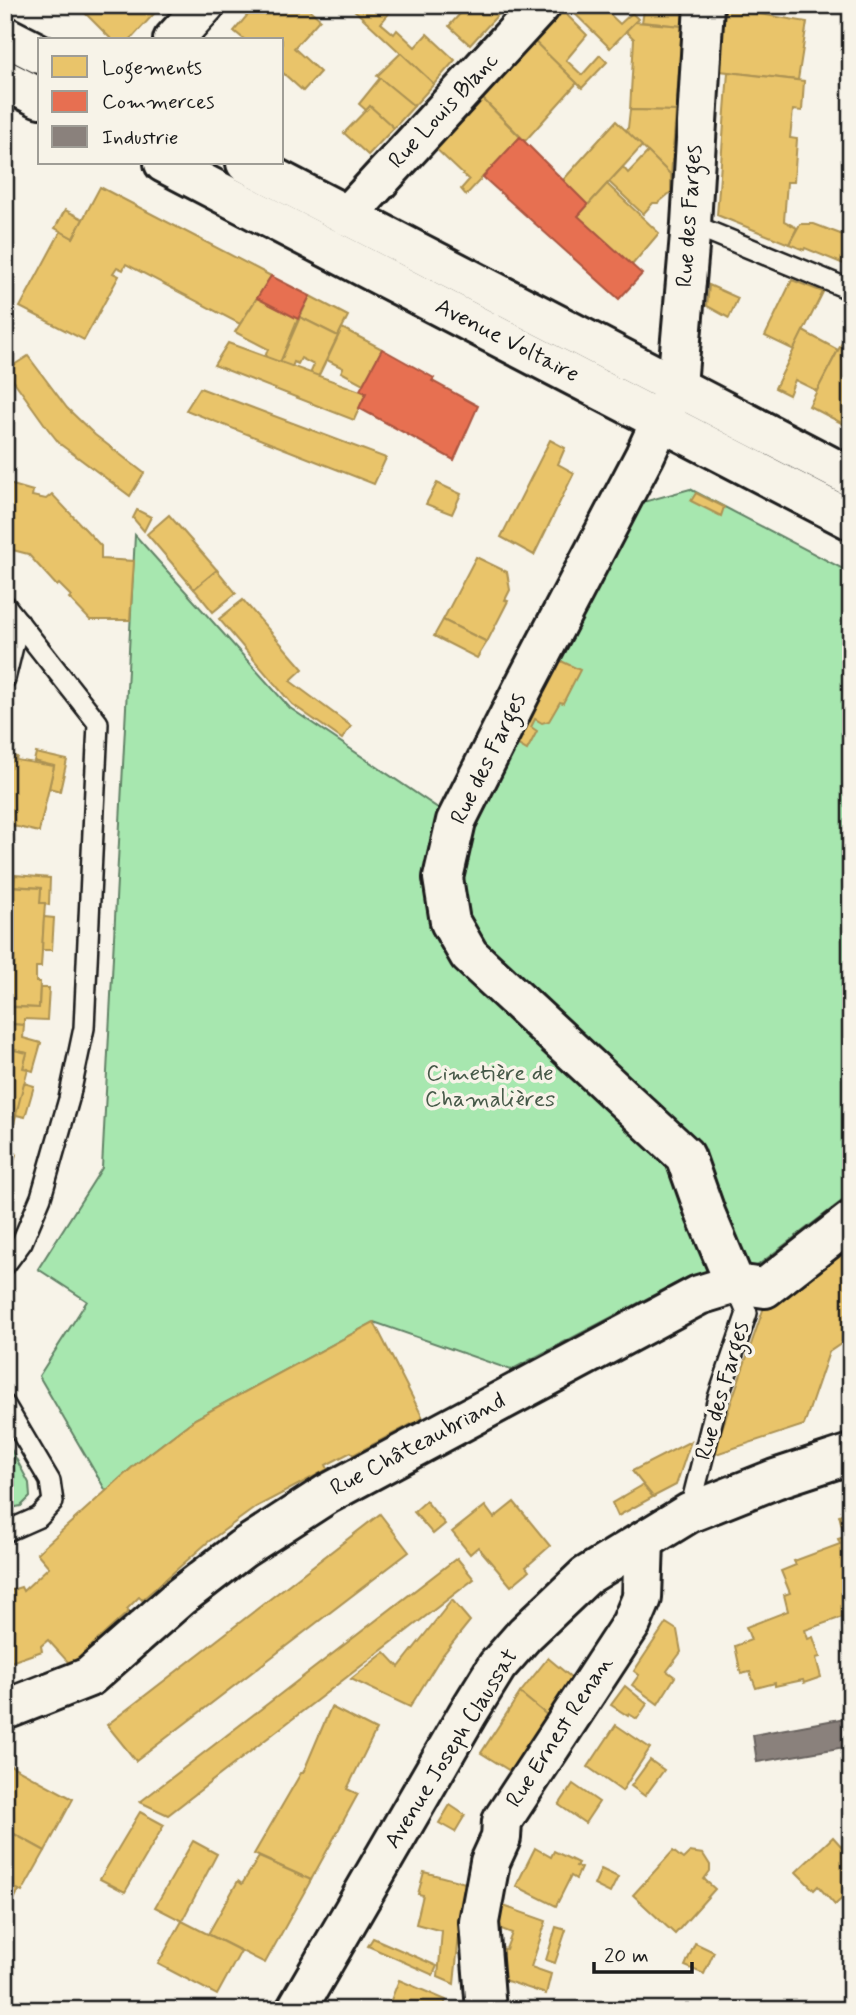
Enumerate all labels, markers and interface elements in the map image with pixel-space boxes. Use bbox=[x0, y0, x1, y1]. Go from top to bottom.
legend bbox=[38, 38, 284, 164]
street label: Rue Louis Blanc bbox=[382, 46, 506, 176]
text: Logements bbox=[102, 54, 202, 84]
text: Commerces bbox=[102, 88, 214, 116]
text: Industrie bbox=[102, 124, 178, 152]
street label: Rue des Farges bbox=[670, 144, 712, 288]
street label: Avenue Voltaire bbox=[430, 292, 584, 390]
street label: Rue des Farges bbox=[444, 688, 536, 831]
park label: Cimetière de Chamalières bbox=[425, 1059, 555, 1115]
street label: Rue des Farges bbox=[689, 1318, 759, 1464]
street label: Rue Châteaubriand bbox=[325, 1386, 511, 1504]
street label: Avenue Joseph Claussat bbox=[378, 1643, 526, 1855]
street label: Rue Ernest Renan bbox=[500, 1650, 620, 1814]
scale bar bbox=[594, 1931, 692, 1975]
text: 20 m bbox=[604, 1942, 649, 1970]

